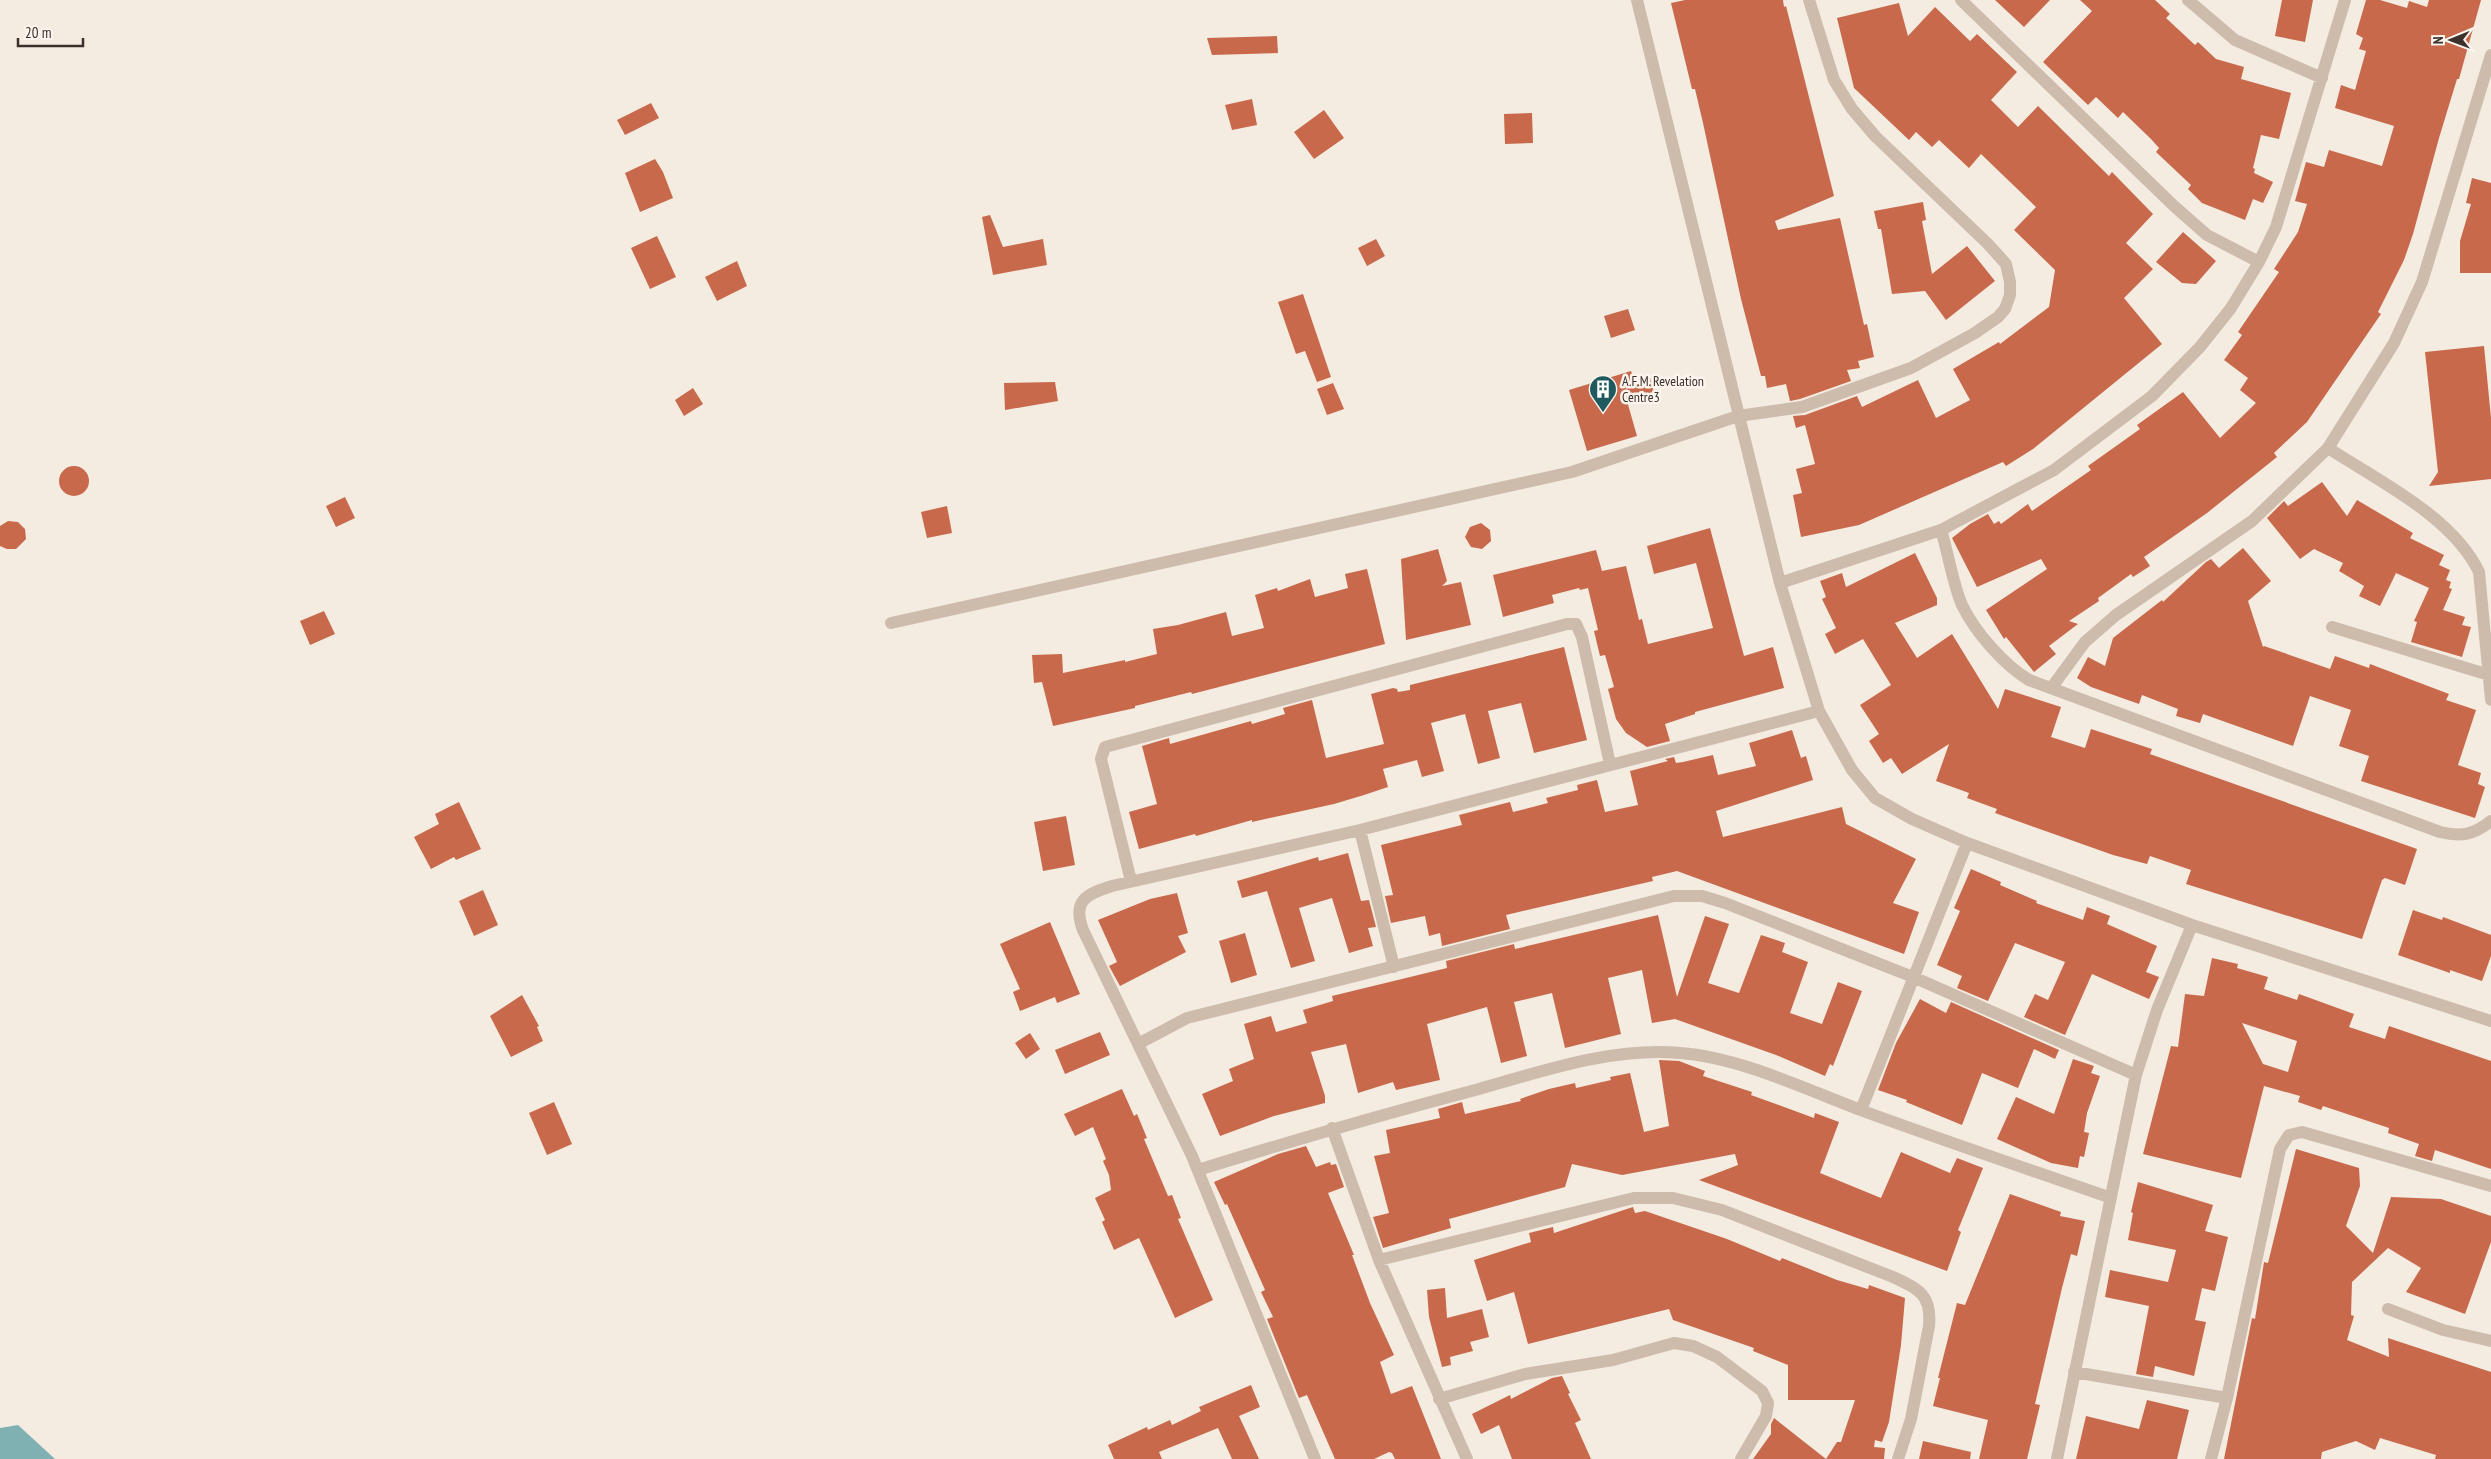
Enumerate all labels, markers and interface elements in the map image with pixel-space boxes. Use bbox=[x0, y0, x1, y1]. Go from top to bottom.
scale bar bbox=[18, 15, 82, 47]
north arrow bbox=[2426, 15, 2476, 65]
text: 20 m bbox=[25, 23, 51, 42]
text: N bbox=[2429, 36, 2447, 44]
place label: A.F.M. Revelation Centre3 bbox=[1622, 372, 1704, 406]
building icon: A.F.M. Revelation Centre3 bbox=[1588, 374, 1618, 413]

